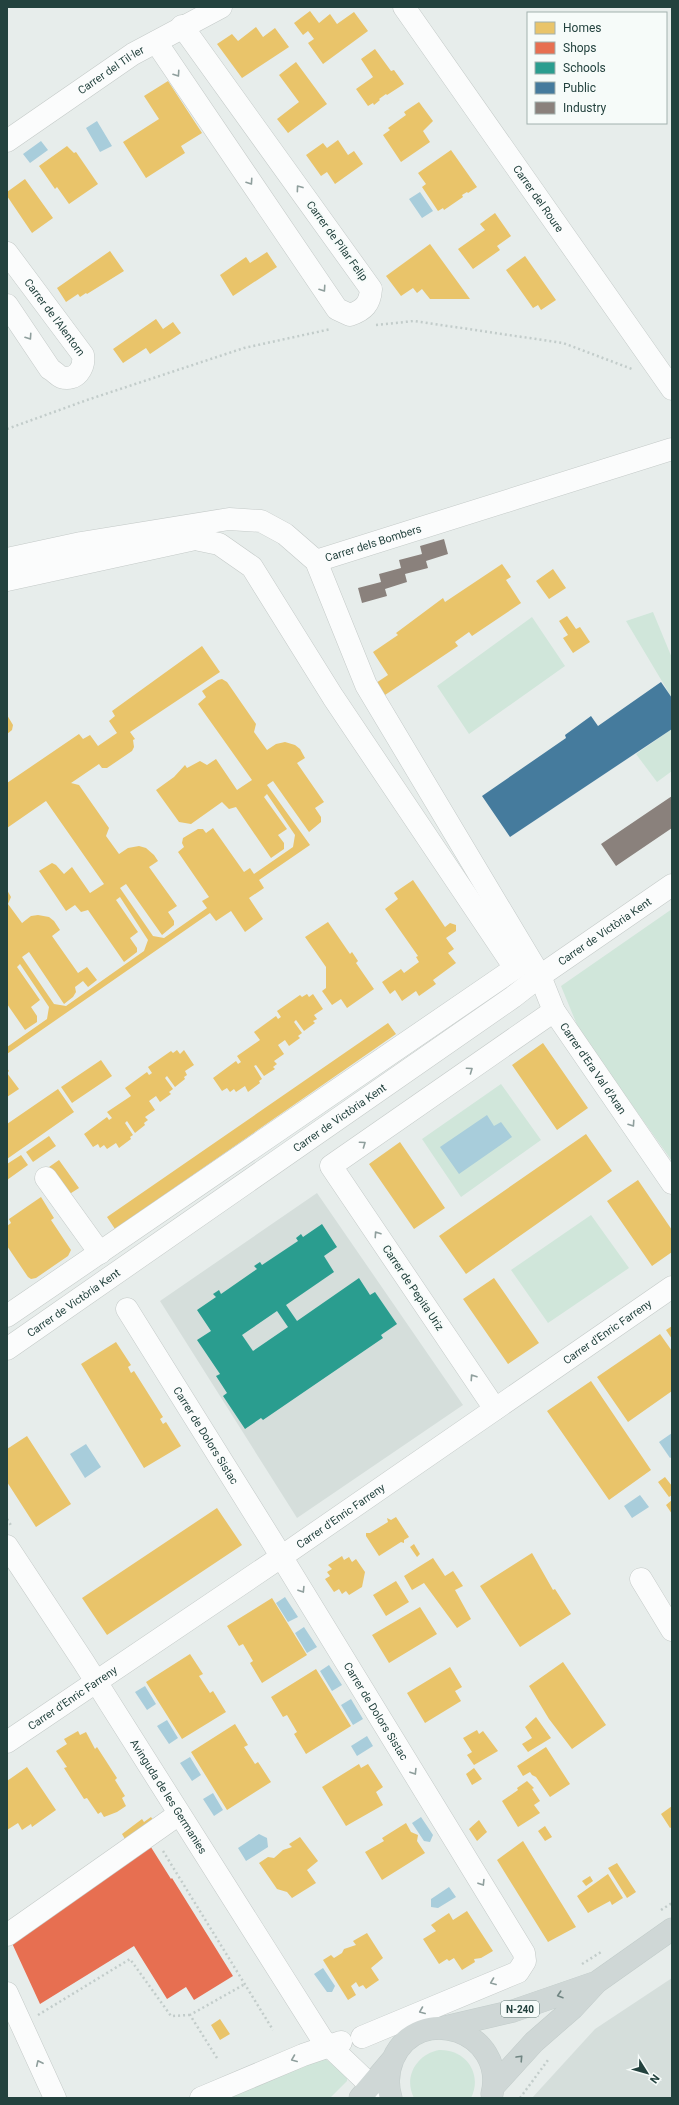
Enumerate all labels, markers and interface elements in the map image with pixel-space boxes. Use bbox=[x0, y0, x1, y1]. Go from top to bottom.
legend bbox=[527, 12, 667, 124]
text: Homes bbox=[563, 21, 601, 35]
text: Shops bbox=[563, 41, 597, 55]
street label: Carrer del Til·ler bbox=[75, 43, 146, 97]
text: Schools bbox=[563, 61, 606, 75]
one-way arrow bbox=[173, 70, 180, 77]
text: Public bbox=[563, 81, 596, 95]
text: Industry bbox=[563, 101, 607, 115]
street label: Carrer del Roure bbox=[510, 163, 566, 235]
one-way arrow bbox=[245, 177, 252, 184]
one-way arrow bbox=[297, 185, 304, 192]
street label: Carrer de Pilar Felip bbox=[304, 199, 370, 283]
street label: Carrer de l'Alentorn bbox=[22, 276, 88, 358]
one-way arrow bbox=[318, 285, 326, 292]
one-way arrow bbox=[24, 333, 32, 340]
street label: Carrer dels Bombers bbox=[323, 522, 423, 564]
street label: Carrer de Victòria Kent bbox=[555, 895, 654, 968]
street label: Carrer d'Era Val d'Aran bbox=[557, 1020, 629, 1116]
one-way arrow bbox=[466, 1067, 473, 1075]
street label: Carrer de Victòria Kent bbox=[290, 1081, 389, 1155]
one-way arrow bbox=[627, 1120, 635, 1127]
one-way arrow bbox=[359, 1141, 366, 1149]
one-way arrow bbox=[374, 1231, 382, 1238]
street label: Carrer de Pepita Uriz bbox=[380, 1243, 447, 1334]
street label: Carrer de Victòria Kent bbox=[24, 1266, 123, 1340]
street label: Carrer d'Enric Farreny bbox=[560, 1296, 655, 1367]
one-way arrow bbox=[470, 1374, 478, 1381]
street label: Carrer de Dolors Sistac bbox=[171, 1384, 241, 1487]
street label: Carrer d'Enric Farreny bbox=[294, 1480, 388, 1551]
one-way arrow bbox=[297, 1586, 304, 1593]
street label: Carrer de Dolors Sistac bbox=[341, 1660, 411, 1763]
street label: Carrer d'Enric Farreny bbox=[25, 1663, 120, 1732]
street label: Avinguda de les Germanies bbox=[128, 1737, 210, 1856]
one-way arrow bbox=[409, 1768, 417, 1775]
one-way arrow bbox=[478, 1879, 485, 1886]
one-way arrow bbox=[489, 1978, 496, 1986]
one-way arrow bbox=[556, 1990, 563, 1998]
road number: N-240 bbox=[501, 2001, 539, 2017]
one-way arrow bbox=[419, 2006, 426, 2014]
north arrow bbox=[627, 2053, 667, 2093]
one-way arrow bbox=[290, 2054, 297, 2062]
one-way arrow bbox=[516, 2055, 523, 2062]
one-way arrow bbox=[36, 2059, 44, 2067]
text: N bbox=[647, 2072, 662, 2086]

